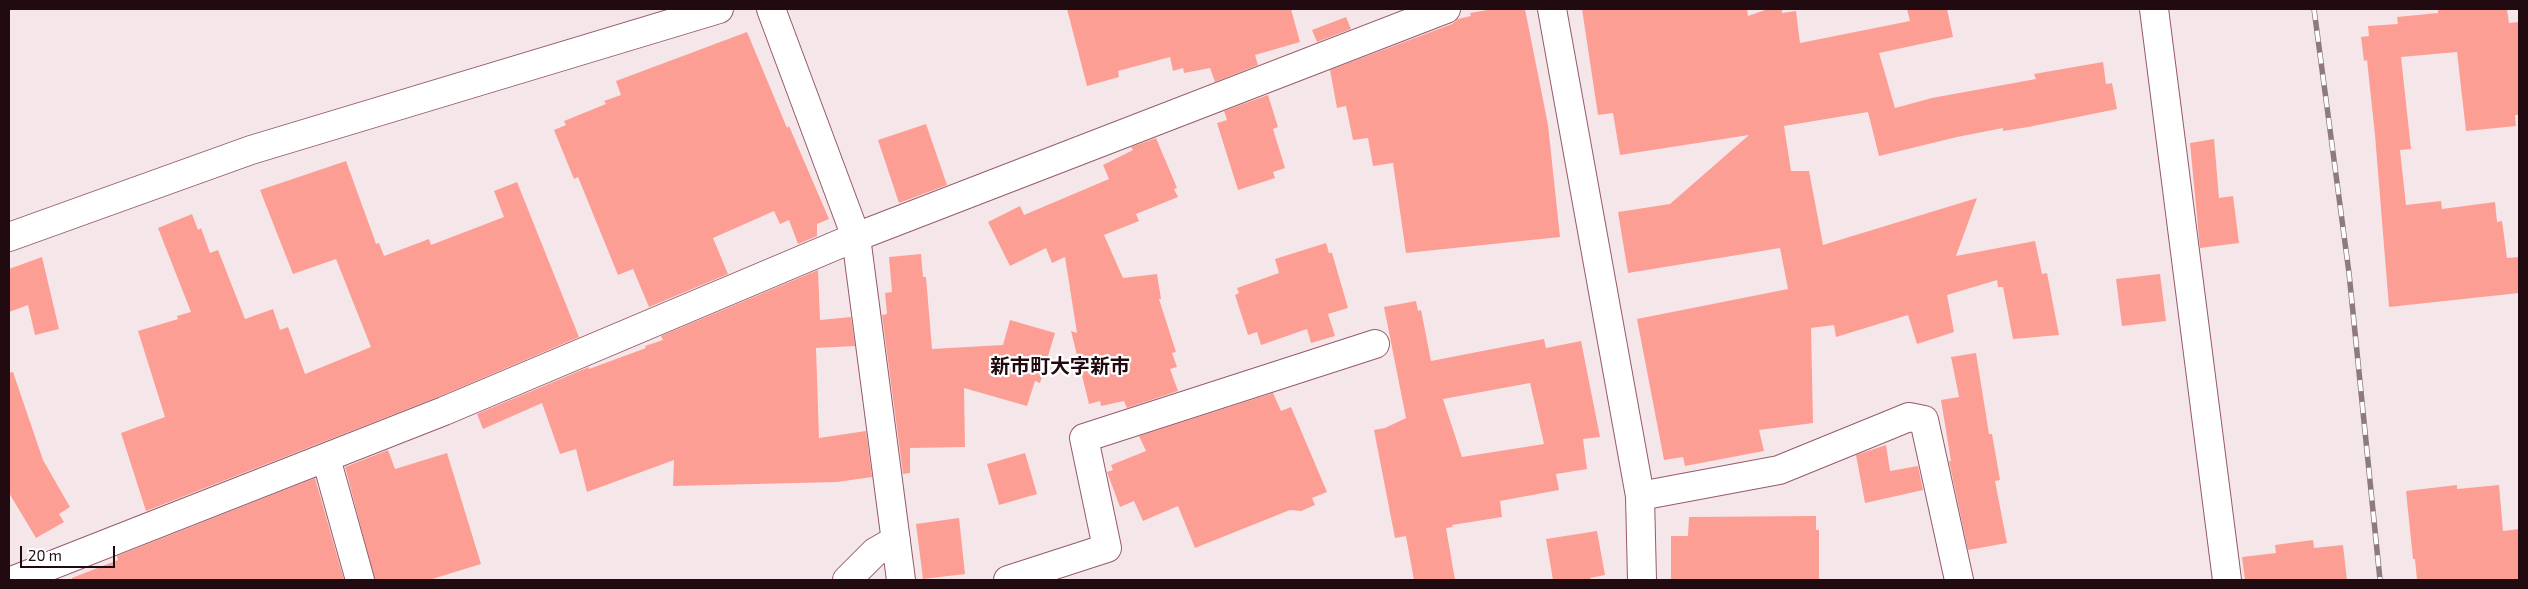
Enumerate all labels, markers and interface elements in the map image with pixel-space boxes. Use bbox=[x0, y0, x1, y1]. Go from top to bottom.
district label: 新市町大字新市 bbox=[990, 354, 1130, 378]
scale bar bbox=[22, 536, 118, 568]
text: 20 m bbox=[28, 546, 62, 564]

